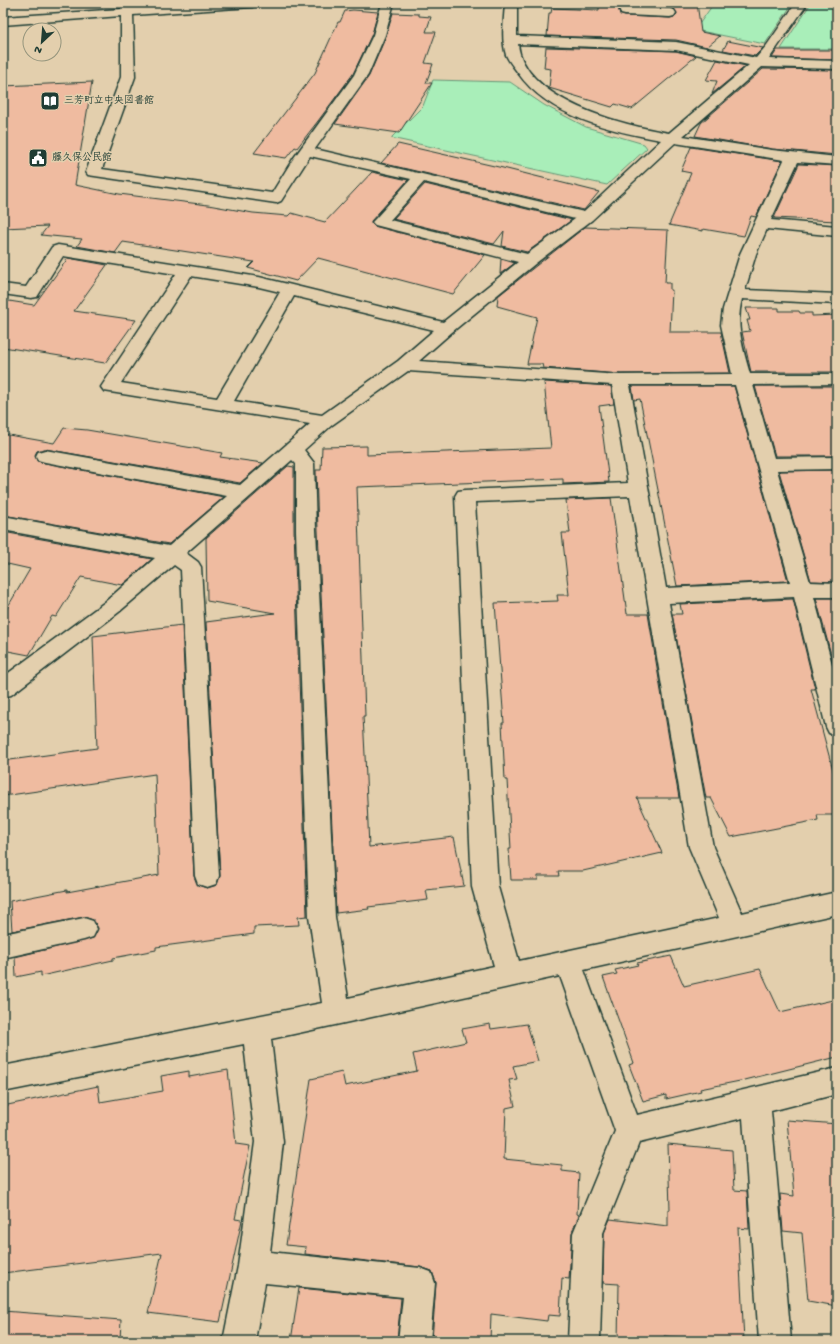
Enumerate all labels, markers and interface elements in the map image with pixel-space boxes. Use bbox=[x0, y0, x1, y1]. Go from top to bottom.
north arrow bbox=[22, 22, 62, 62]
text: N bbox=[33, 42, 44, 56]
library icon: 三芳町立中央図書館 bbox=[39, 90, 61, 112]
place label: 三芳町立中央図書館 bbox=[64, 94, 154, 107]
public building icon: 藤久保公民館 bbox=[27, 147, 49, 169]
place label: 藤久保公民館 bbox=[52, 151, 112, 164]

